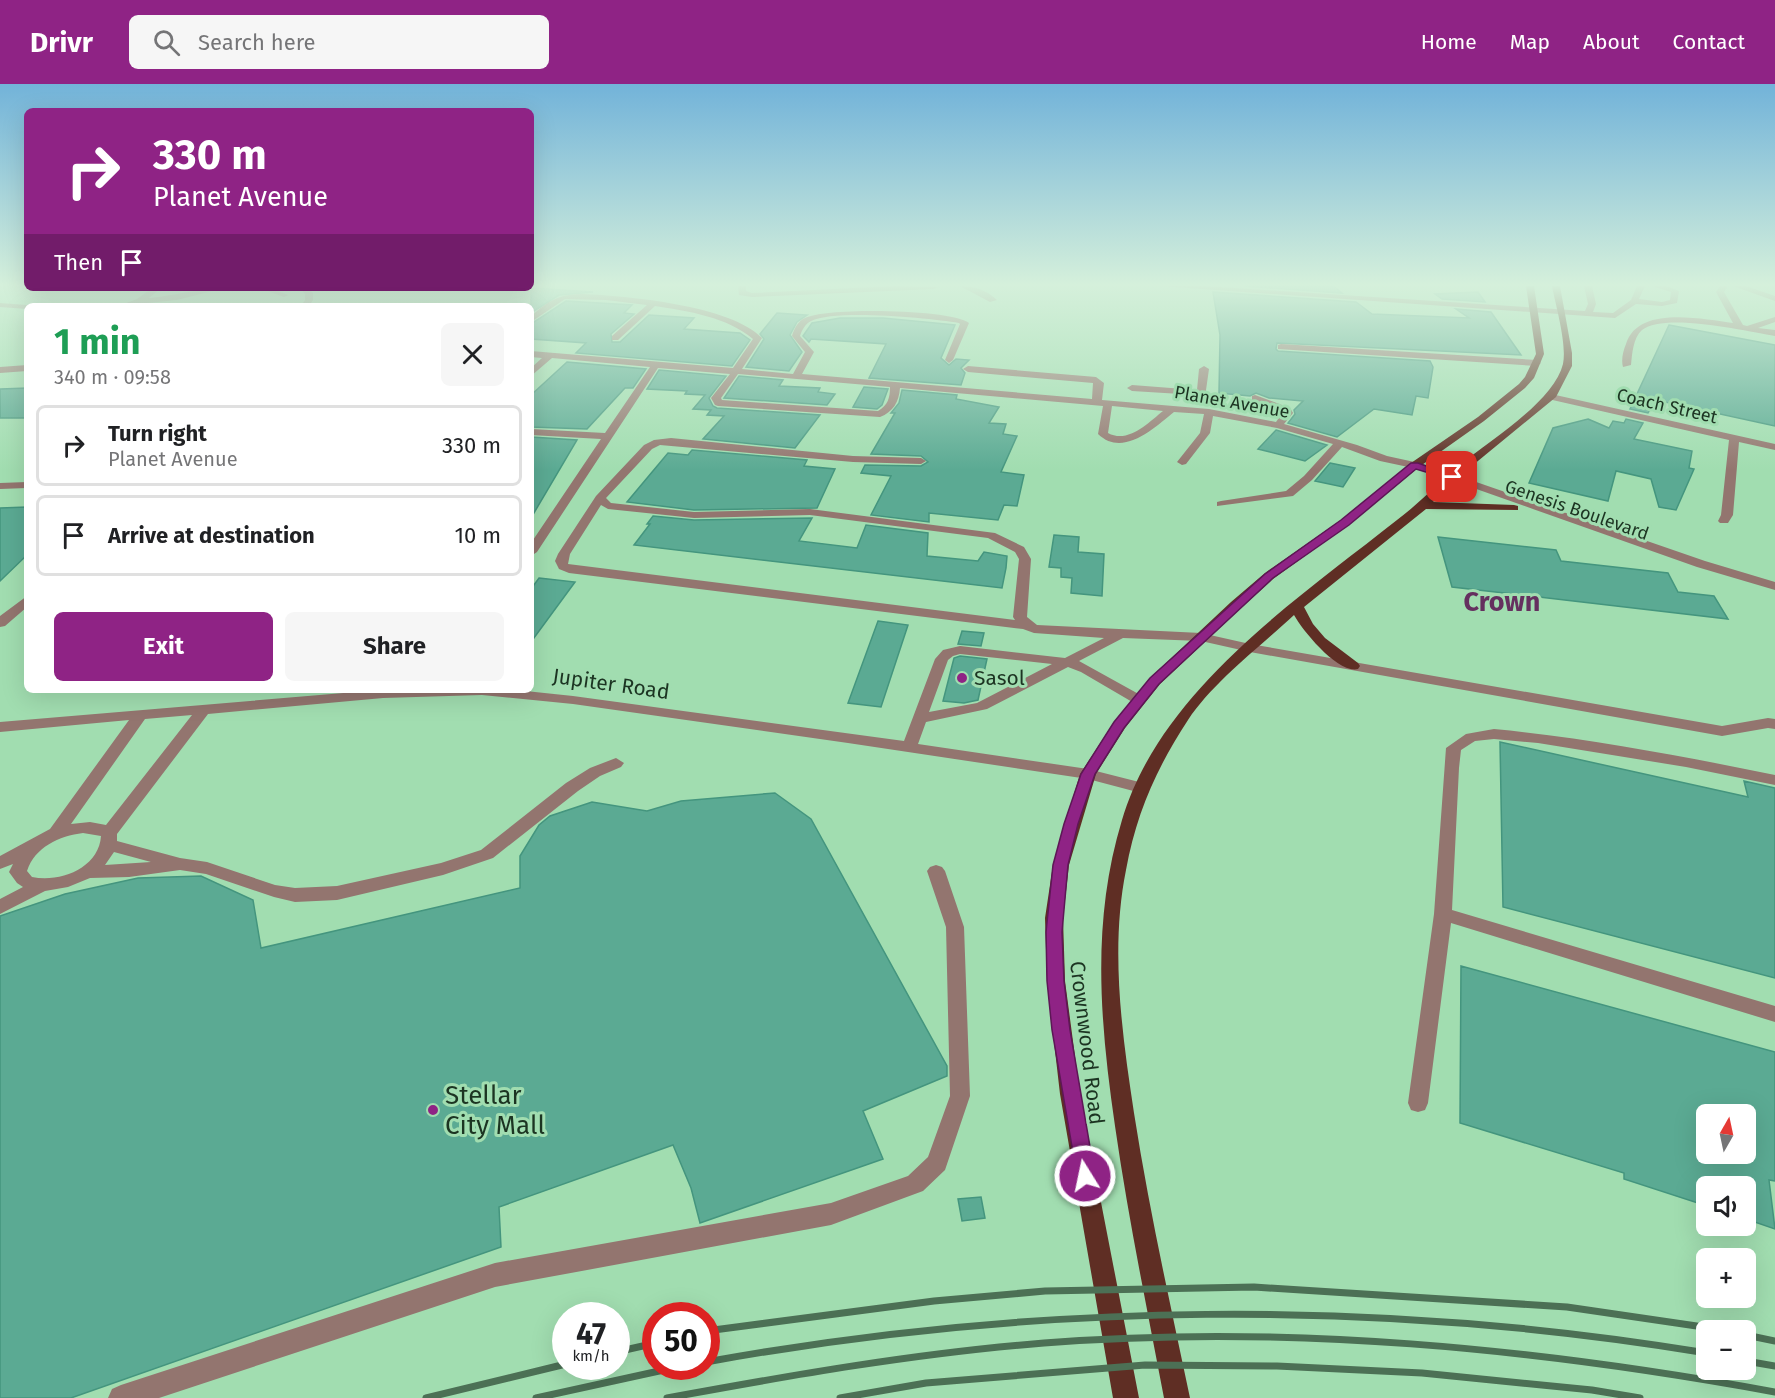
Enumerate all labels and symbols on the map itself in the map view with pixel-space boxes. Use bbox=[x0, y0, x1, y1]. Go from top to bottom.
street label: Planet Avenue bbox=[1173, 381, 1291, 423]
street label: Coach Street bbox=[1615, 384, 1720, 428]
pin bbox=[1426, 451, 1477, 502]
street label: Genesis Boulevard bbox=[1502, 475, 1652, 545]
district label: Crown bbox=[1464, 586, 1540, 618]
street label: Jupiter Road bbox=[551, 663, 671, 705]
place label: Sasol bbox=[974, 665, 1025, 691]
marker: Sasol bbox=[955, 671, 969, 685]
street label: Crownwood Road bbox=[1064, 960, 1110, 1126]
place label: Stellar City Mall bbox=[445, 1080, 546, 1141]
marker: Stellar City Mall bbox=[426, 1103, 440, 1117]
north arrow bbox=[1696, 1104, 1756, 1164]
position arrow bbox=[1053, 1144, 1117, 1208]
speed limit sign: 50 bbox=[642, 1302, 720, 1380]

